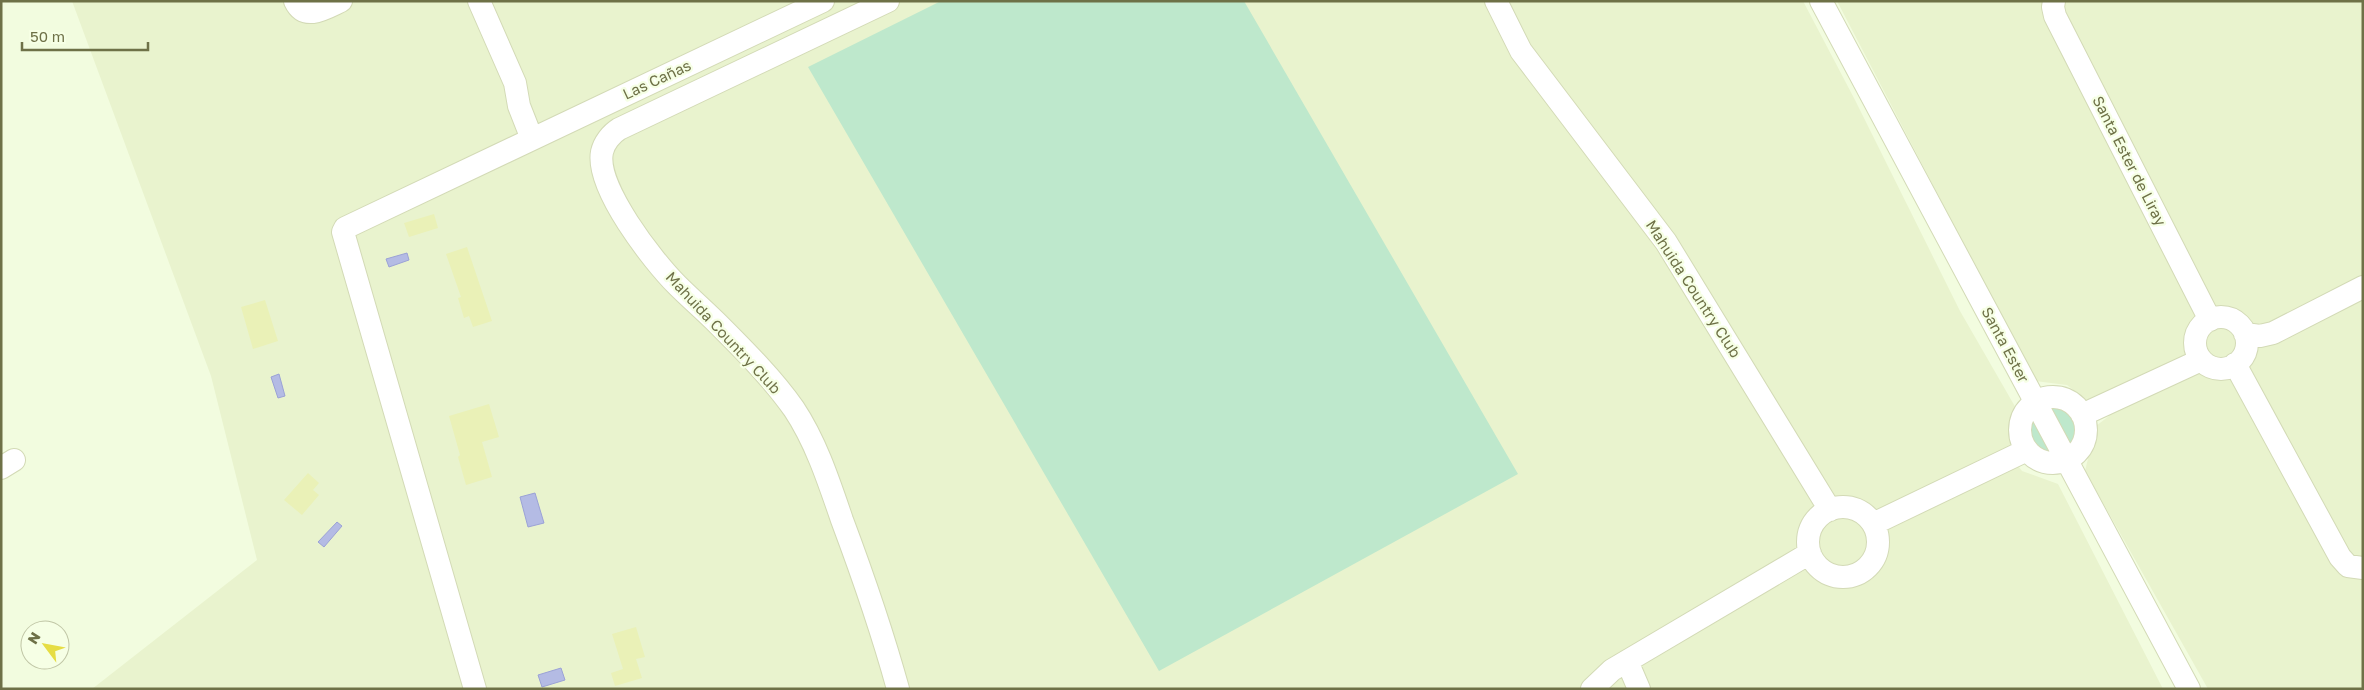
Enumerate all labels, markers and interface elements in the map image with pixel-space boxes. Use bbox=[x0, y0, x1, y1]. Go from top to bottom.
scale bar bbox=[22, 20, 149, 52]
text: 50 m bbox=[30, 27, 65, 45]
street label: Las Cañas bbox=[620, 55, 694, 103]
street label: Santa Ester de Liray bbox=[2089, 93, 2171, 229]
street label: Mahuida Country Club bbox=[1643, 216, 1745, 361]
street label: Mahuida Country Club bbox=[663, 268, 785, 397]
street label: Santa Ester bbox=[1978, 304, 2033, 386]
north arrow bbox=[20, 620, 70, 670]
text: N bbox=[24, 629, 44, 647]

